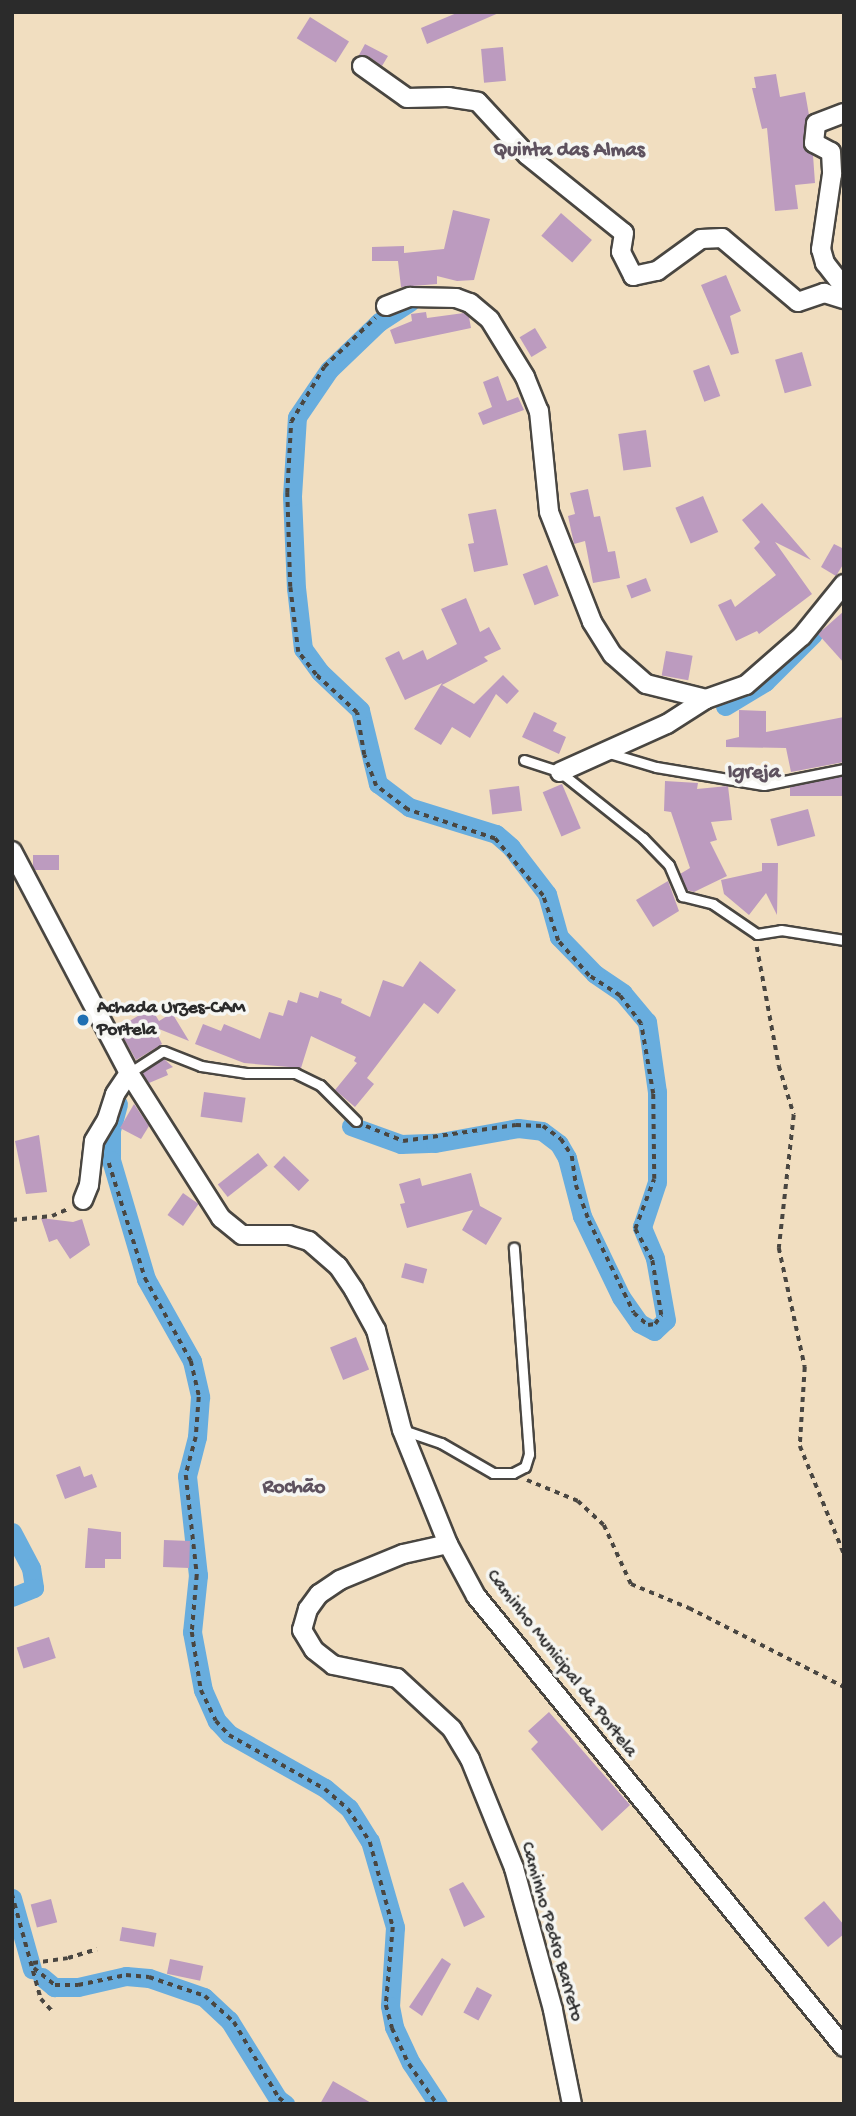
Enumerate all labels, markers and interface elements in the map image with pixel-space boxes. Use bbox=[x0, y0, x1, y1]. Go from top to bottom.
district label: Quinta das Almas bbox=[493, 139, 645, 165]
district label: Igreja bbox=[727, 761, 781, 787]
place label: Achada Urzes-CAM Portela bbox=[97, 998, 245, 1042]
marker: Achada Urzes-CAM Portela bbox=[75, 1012, 91, 1028]
district label: Rochão bbox=[263, 1476, 325, 1502]
street label: Caminho Municipal da Portela bbox=[481, 1566, 641, 1762]
street label: Caminho Pedro Barreto bbox=[514, 1840, 588, 2024]

